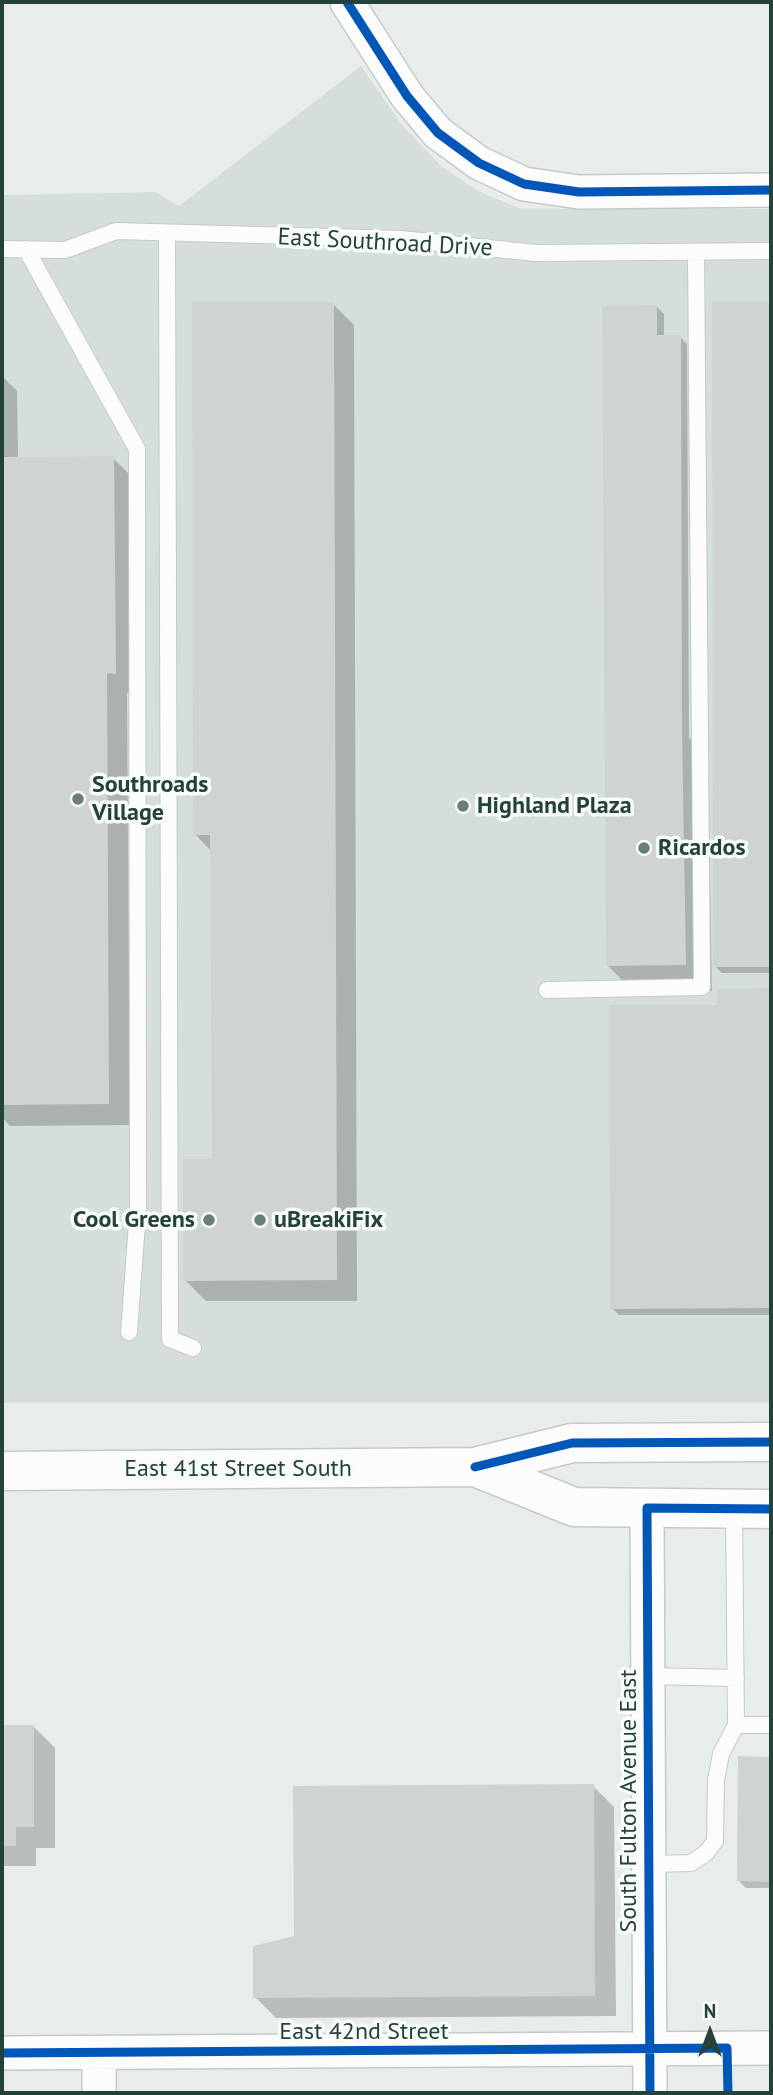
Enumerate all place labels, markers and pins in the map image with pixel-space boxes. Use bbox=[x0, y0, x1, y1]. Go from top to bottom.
place label: Southroads Village bbox=[92, 771, 208, 827]
marker: Southroads Village bbox=[70, 791, 86, 807]
place label: Highland Plaza bbox=[477, 792, 632, 820]
marker: Highland Plaza bbox=[455, 798, 471, 814]
place label: Ricardos bbox=[658, 834, 746, 862]
marker: Ricardos bbox=[636, 840, 652, 856]
place label: Cool Greens bbox=[73, 1206, 195, 1234]
place label: uBreakiFix bbox=[274, 1206, 383, 1234]
marker: Cool Greens bbox=[201, 1212, 217, 1228]
marker: uBreakiFix bbox=[252, 1212, 268, 1228]

